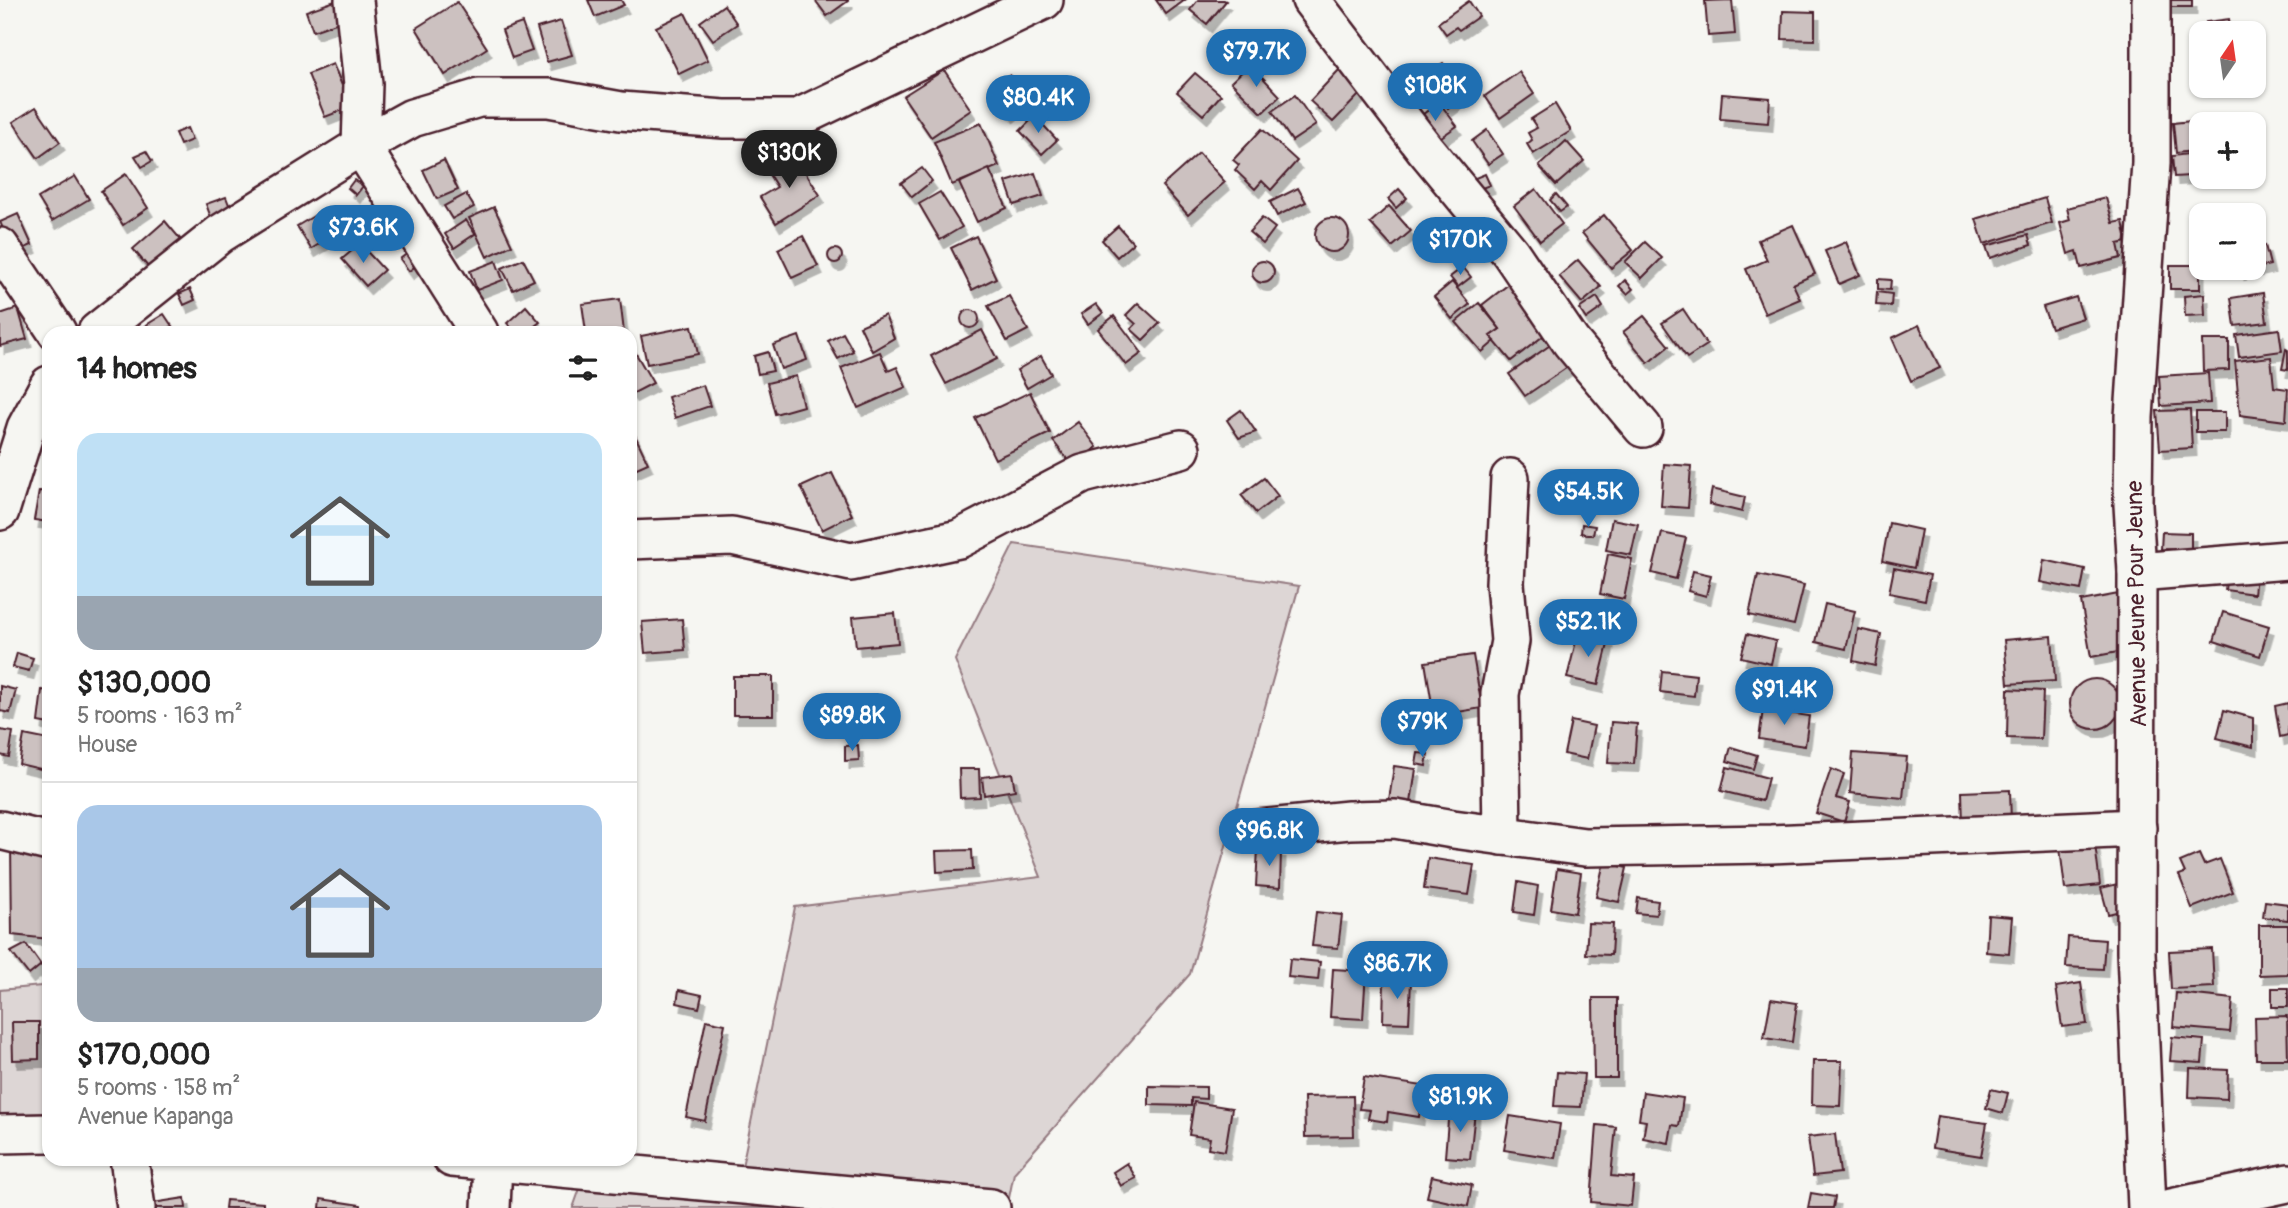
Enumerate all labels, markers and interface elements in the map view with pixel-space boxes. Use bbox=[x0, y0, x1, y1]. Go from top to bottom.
north arrow bbox=[2189, 21, 2266, 98]
map controls bbox=[2189, 21, 2266, 280]
pin: $79.7K bbox=[1199, 29, 1313, 89]
text: $79.7K bbox=[1222, 37, 1290, 66]
pin: $108K bbox=[1386, 64, 1484, 123]
text: $108K bbox=[1404, 71, 1466, 100]
pin: $80.4K bbox=[981, 76, 1095, 135]
text: $80.4K bbox=[1002, 83, 1074, 112]
button: + bbox=[2189, 112, 2266, 189]
pin: $130K bbox=[740, 130, 838, 190]
text: $130K bbox=[757, 138, 821, 167]
button: − bbox=[2189, 203, 2266, 280]
pin: $73.6K bbox=[306, 205, 420, 265]
text: $73.6K bbox=[328, 213, 398, 242]
pin: $170K bbox=[1411, 218, 1509, 277]
text: $170K bbox=[1428, 225, 1492, 254]
icon: filters bbox=[564, 349, 602, 387]
text: 14 homes bbox=[77, 350, 197, 387]
pin: $54.5K bbox=[1531, 470, 1645, 529]
text: $54.5K bbox=[1553, 477, 1623, 506]
icon: home bbox=[277, 478, 403, 604]
street label: Avenue Jeune Pour Jeune bbox=[2120, 480, 2153, 728]
pin: $52.1K bbox=[1531, 600, 1645, 659]
text: $52.1K bbox=[1555, 607, 1621, 636]
text: $130,000 bbox=[77, 664, 211, 701]
pin: $91.4K bbox=[1727, 668, 1841, 727]
text: $91.4K bbox=[1751, 675, 1817, 704]
pin: $89.8K bbox=[795, 694, 909, 753]
pin: $79K bbox=[1381, 700, 1463, 759]
text: 5 rooms · 163 m² bbox=[77, 701, 243, 730]
text: $89.8K bbox=[819, 701, 885, 730]
text: $79K bbox=[1397, 707, 1447, 736]
text: House bbox=[77, 730, 137, 759]
pin: $96.8K bbox=[1212, 808, 1326, 868]
text: $96.8K bbox=[1235, 816, 1303, 845]
icon: home bbox=[277, 850, 403, 976]
pin: $86.7K bbox=[1340, 942, 1454, 1001]
text: $86.7K bbox=[1363, 949, 1431, 978]
text: $170,000 bbox=[77, 1036, 210, 1073]
text: 5 rooms · 158 m² bbox=[77, 1073, 240, 1102]
pin: $81.9K bbox=[1403, 1074, 1517, 1134]
text: $81.9K bbox=[1428, 1082, 1492, 1111]
text: Avenue Kapanga bbox=[77, 1102, 233, 1131]

